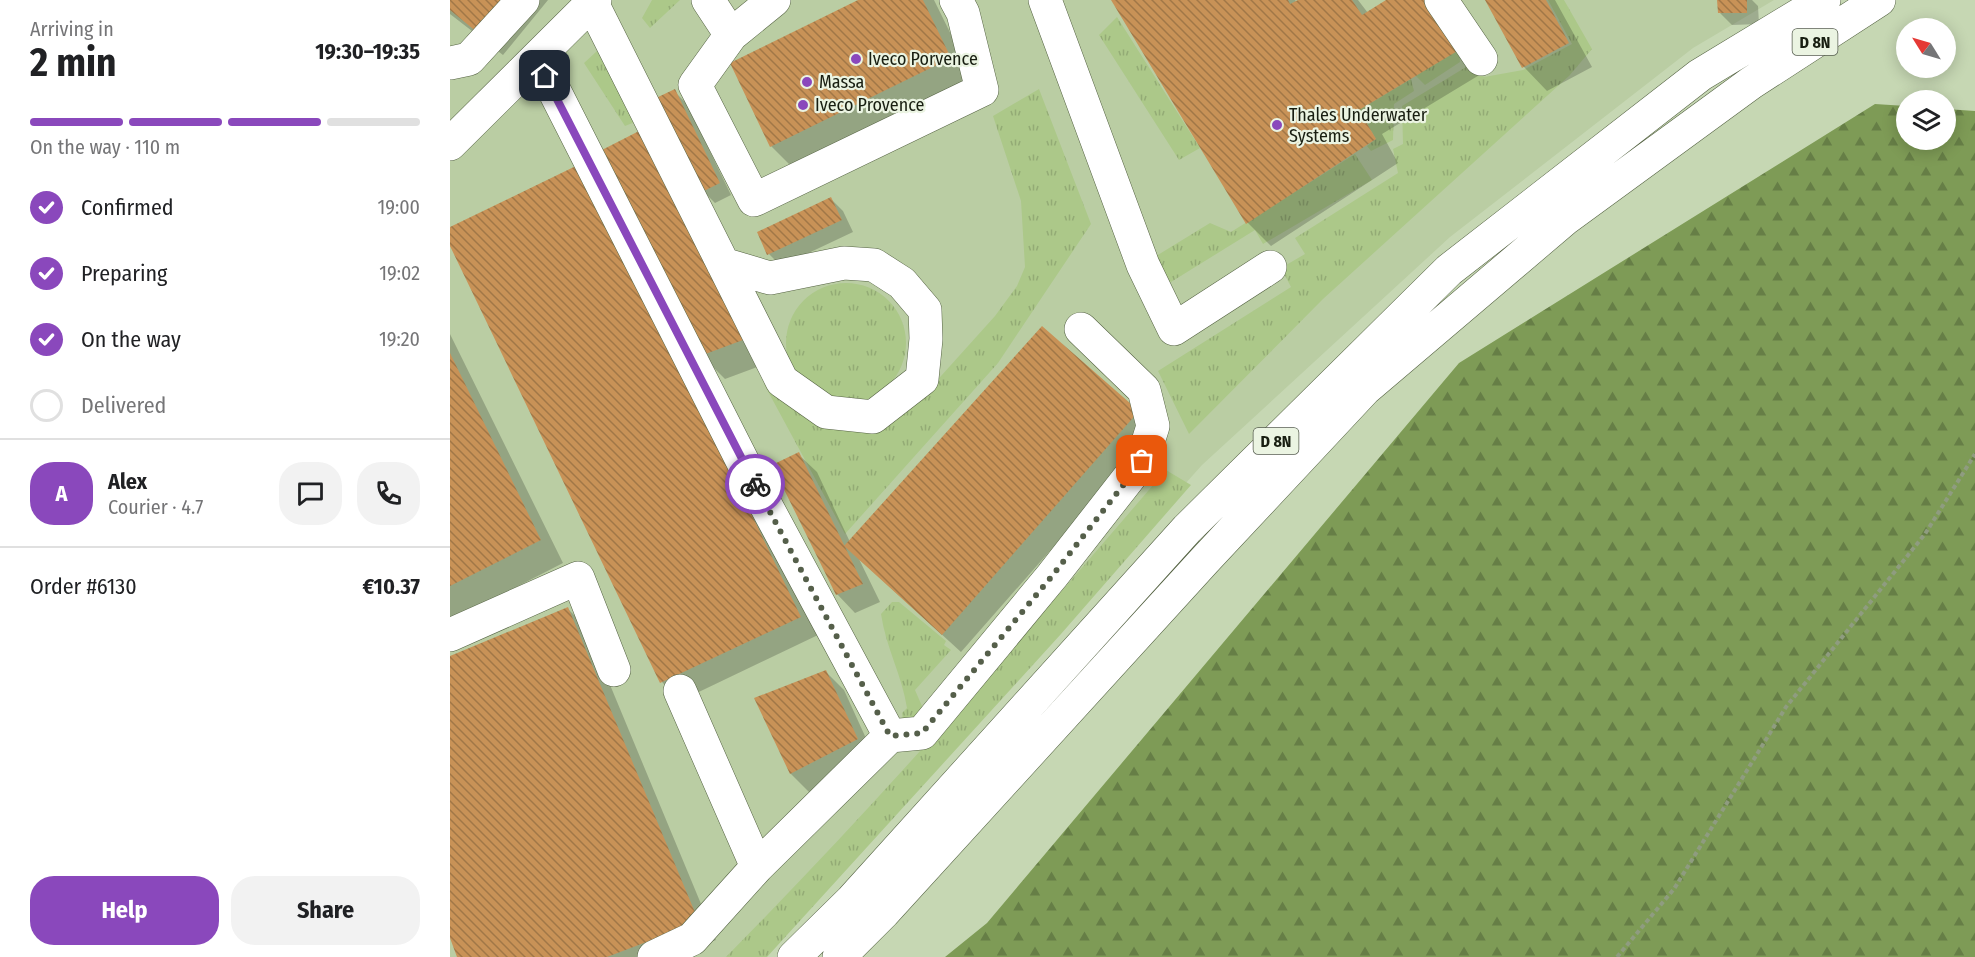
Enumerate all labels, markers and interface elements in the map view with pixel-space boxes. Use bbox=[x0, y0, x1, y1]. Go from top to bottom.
text: Arriving in bbox=[30, 17, 114, 41]
north arrow bbox=[1896, 18, 1956, 78]
map controls bbox=[1896, 18, 1956, 150]
road number: D 8N bbox=[1792, 29, 1838, 55]
text: 19:30–19:35 bbox=[315, 38, 420, 65]
text: 2 min bbox=[30, 40, 116, 86]
place label: Iveco Porvence bbox=[868, 48, 978, 70]
pin bbox=[519, 50, 570, 101]
marker: Iveco Porvence bbox=[849, 52, 863, 66]
icon: home bbox=[528, 59, 561, 92]
place label: Massa bbox=[819, 71, 865, 93]
marker: Massa bbox=[800, 75, 814, 89]
button: layers bbox=[1896, 90, 1956, 150]
place label: Iveco Provence bbox=[815, 94, 925, 116]
marker: Iveco Provence bbox=[796, 98, 810, 112]
place label: Thales Underwater Systems bbox=[1289, 104, 1428, 147]
marker: Thales Underwater Systems bbox=[1270, 118, 1284, 132]
text: On the way · 110 m bbox=[30, 135, 180, 159]
icon: check bbox=[30, 191, 63, 224]
text: Confirmed bbox=[81, 194, 174, 221]
text: 19:00 bbox=[377, 195, 420, 219]
icon: check bbox=[30, 257, 63, 290]
text: Preparing bbox=[81, 260, 167, 287]
text: 19:02 bbox=[379, 261, 420, 285]
icon: check bbox=[30, 323, 63, 356]
text: On the way bbox=[81, 326, 181, 353]
text: 19:20 bbox=[379, 327, 420, 351]
text: Delivered bbox=[81, 392, 166, 419]
road number: D 8N bbox=[1254, 428, 1298, 454]
pin bbox=[1116, 435, 1167, 486]
icon: bag bbox=[1125, 444, 1158, 477]
courier bbox=[725, 454, 785, 514]
button: chat bbox=[279, 462, 342, 525]
button: phone bbox=[357, 462, 420, 525]
text: Alex bbox=[108, 468, 147, 495]
icon: bike bbox=[739, 468, 772, 501]
text: A bbox=[56, 480, 67, 507]
text: Courier · 4.7 bbox=[108, 495, 203, 519]
text: Order #6130 bbox=[30, 573, 137, 600]
text: €10.37 bbox=[362, 573, 420, 600]
button: Help bbox=[30, 876, 219, 945]
button: Share bbox=[231, 876, 420, 945]

